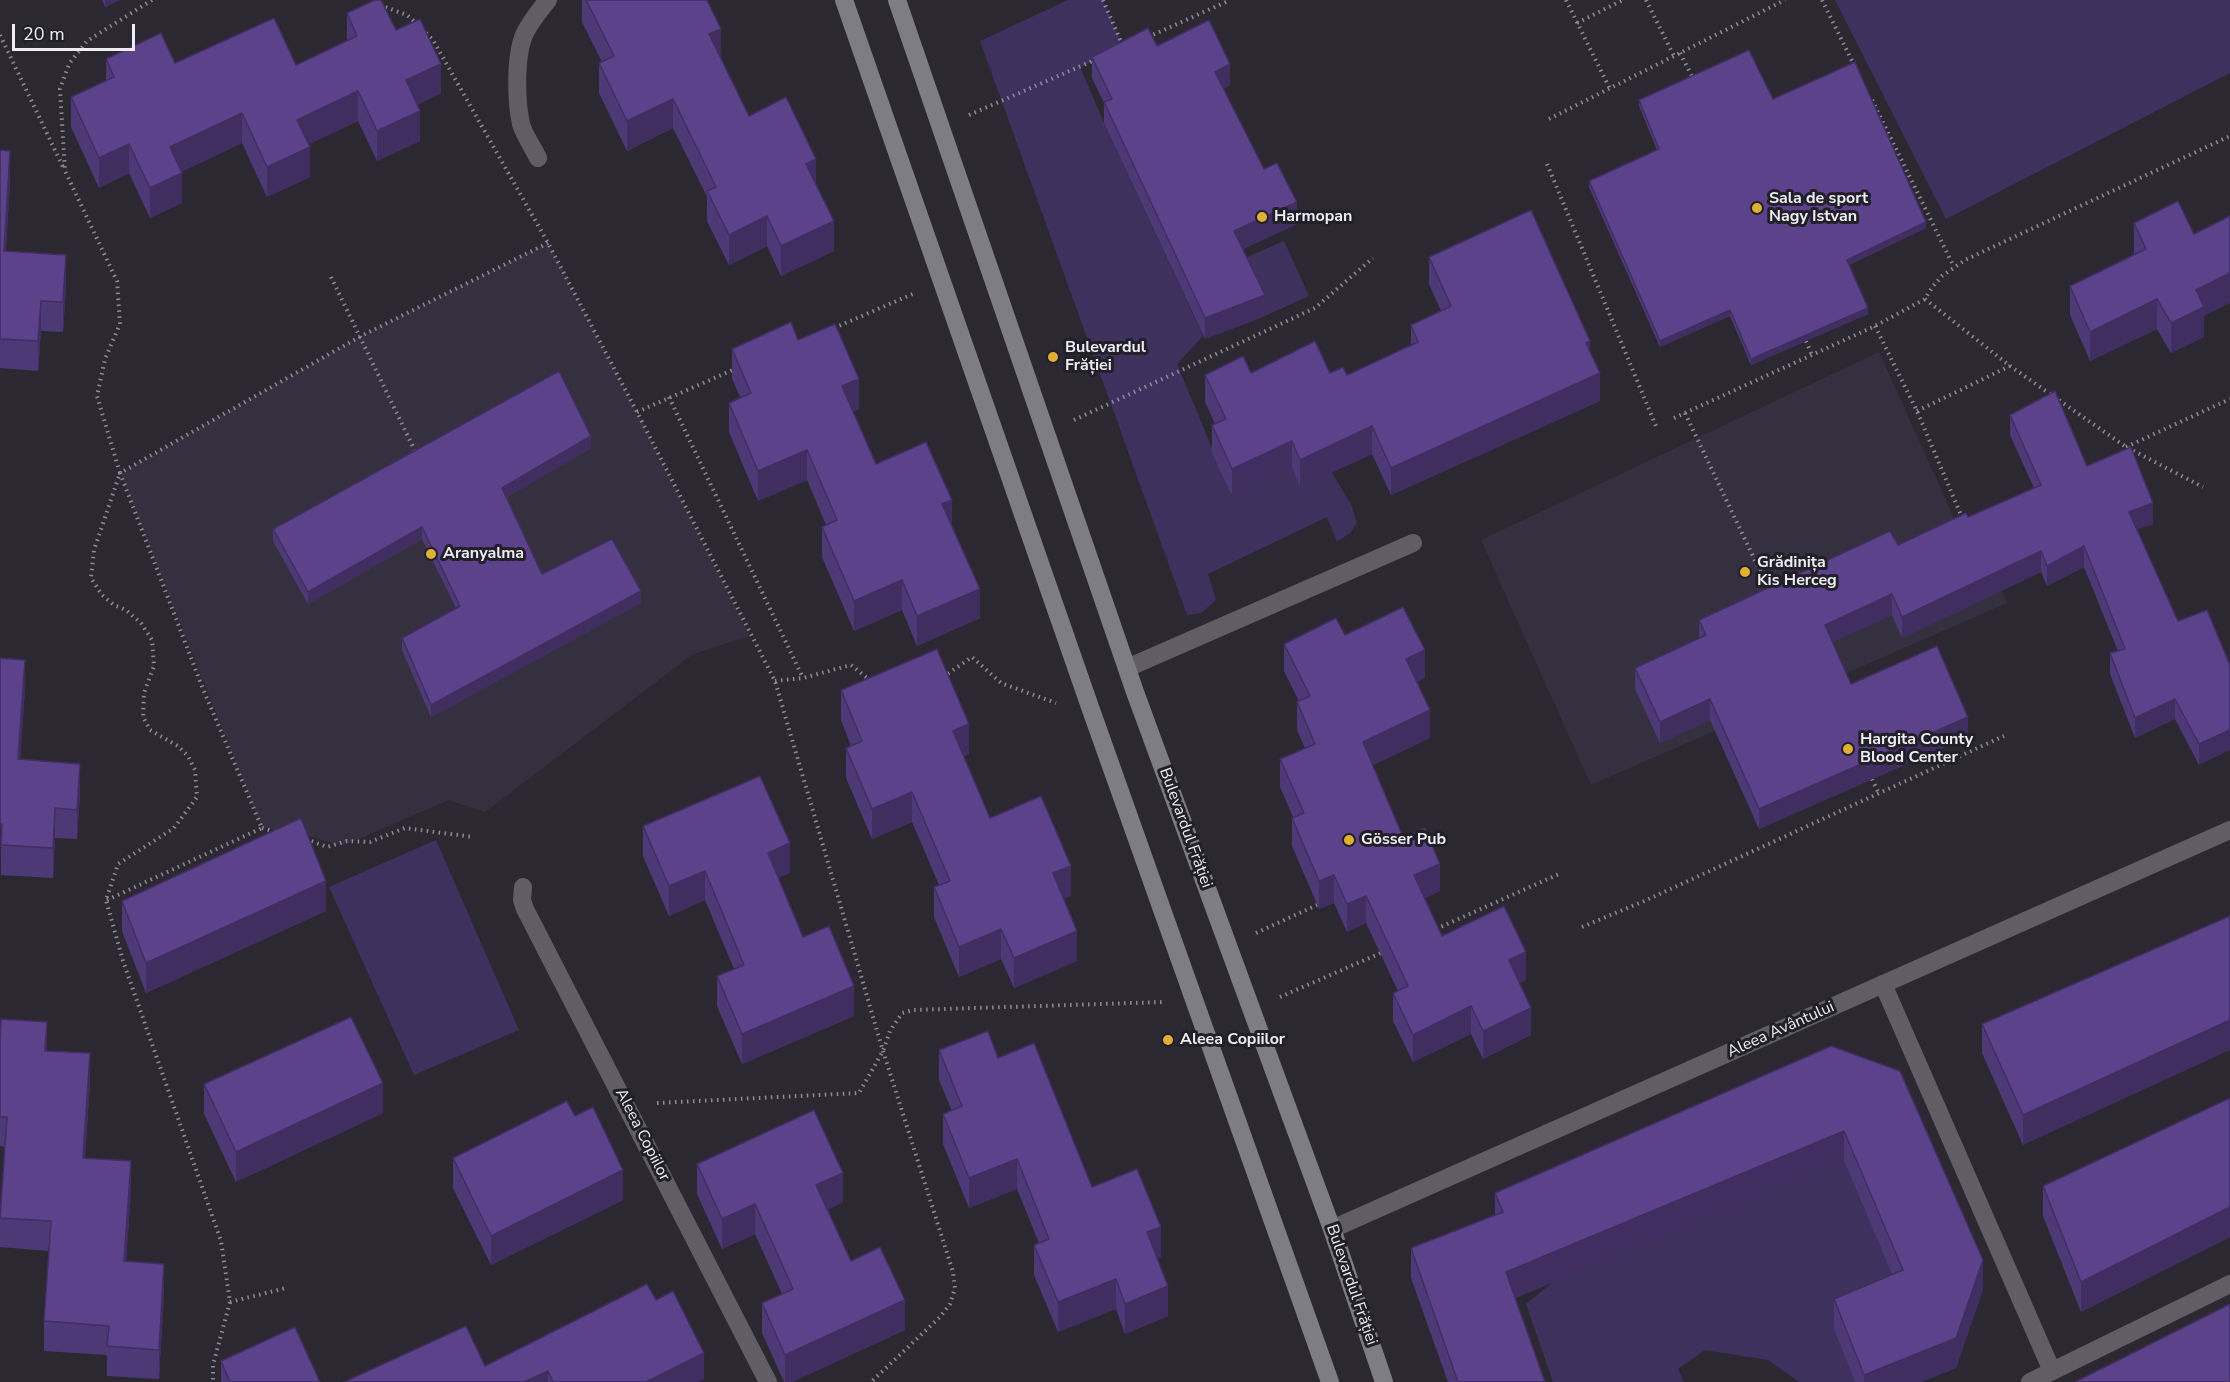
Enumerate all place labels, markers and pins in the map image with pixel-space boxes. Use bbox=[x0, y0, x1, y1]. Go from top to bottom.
place label: Sala de sport Nagy Istvan bbox=[1769, 189, 1868, 227]
marker: Sala de sport Nagy Istvan bbox=[1750, 201, 1764, 215]
place label: Harmopan bbox=[1274, 207, 1352, 227]
marker: Harmopan bbox=[1255, 210, 1269, 224]
place label: Bulevardul Frăției bbox=[1065, 338, 1146, 376]
marker: Bulevardul Frăției bbox=[1046, 350, 1060, 364]
place label: Aranyalma bbox=[443, 544, 524, 564]
marker: Aranyalma bbox=[424, 547, 438, 561]
place label: Grădinița Kis Herceg bbox=[1757, 553, 1837, 591]
marker: Grădinița Kis Herceg bbox=[1738, 565, 1752, 579]
place label: Hargita County Blood Center bbox=[1860, 730, 1973, 768]
marker: Hargita County Blood Center bbox=[1841, 742, 1855, 756]
place label: Gösser Pub bbox=[1361, 830, 1446, 850]
marker: Gösser Pub bbox=[1342, 833, 1356, 847]
place label: Aleea Copiilor bbox=[1180, 1030, 1285, 1050]
marker: Aleea Copiilor bbox=[1161, 1033, 1175, 1047]

